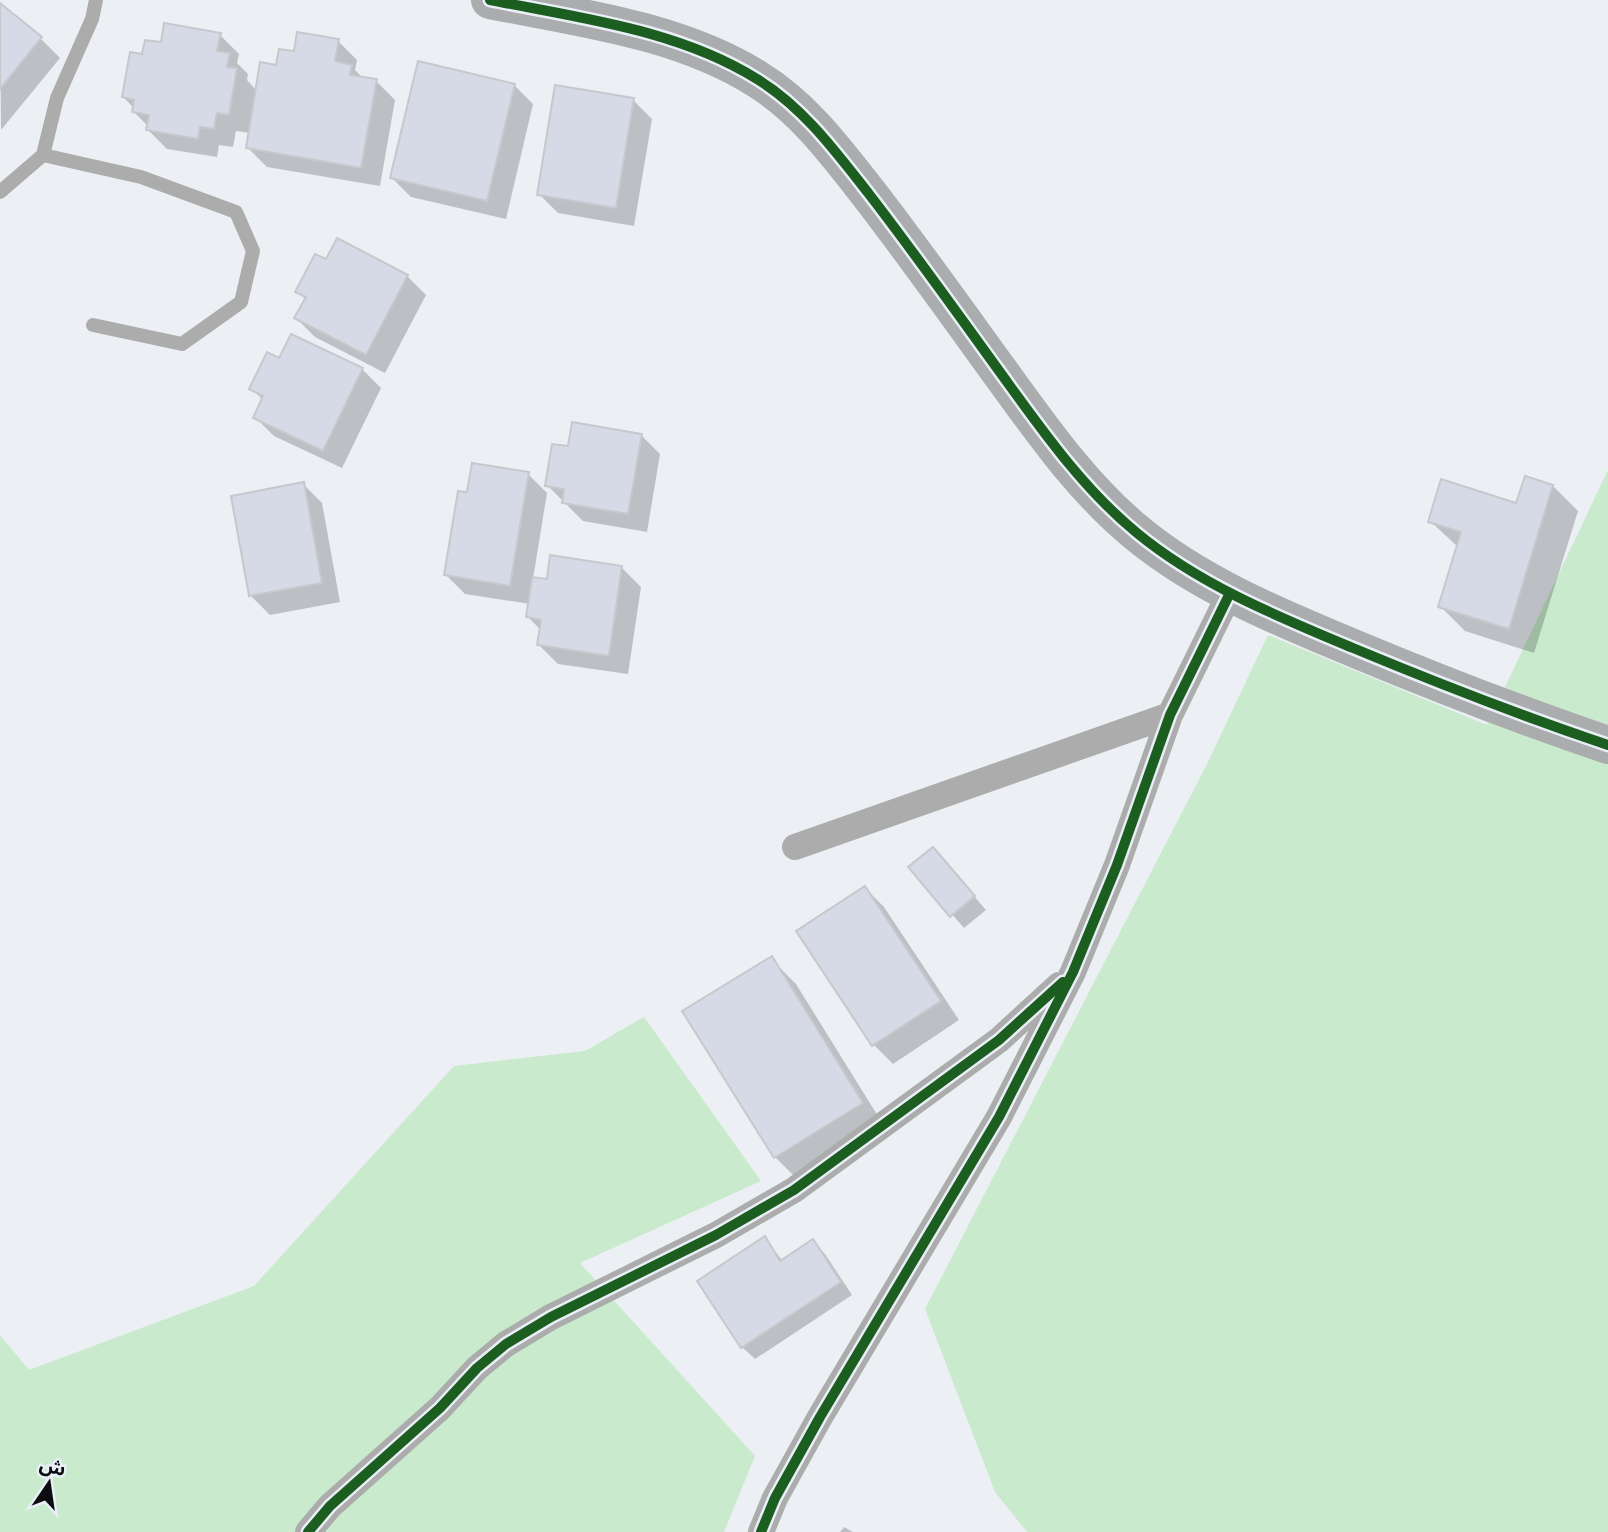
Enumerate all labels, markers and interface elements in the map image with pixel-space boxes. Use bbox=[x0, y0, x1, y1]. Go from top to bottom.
north arrow bbox=[14, 1448, 84, 1518]
text: ش bbox=[37, 1451, 68, 1485]

